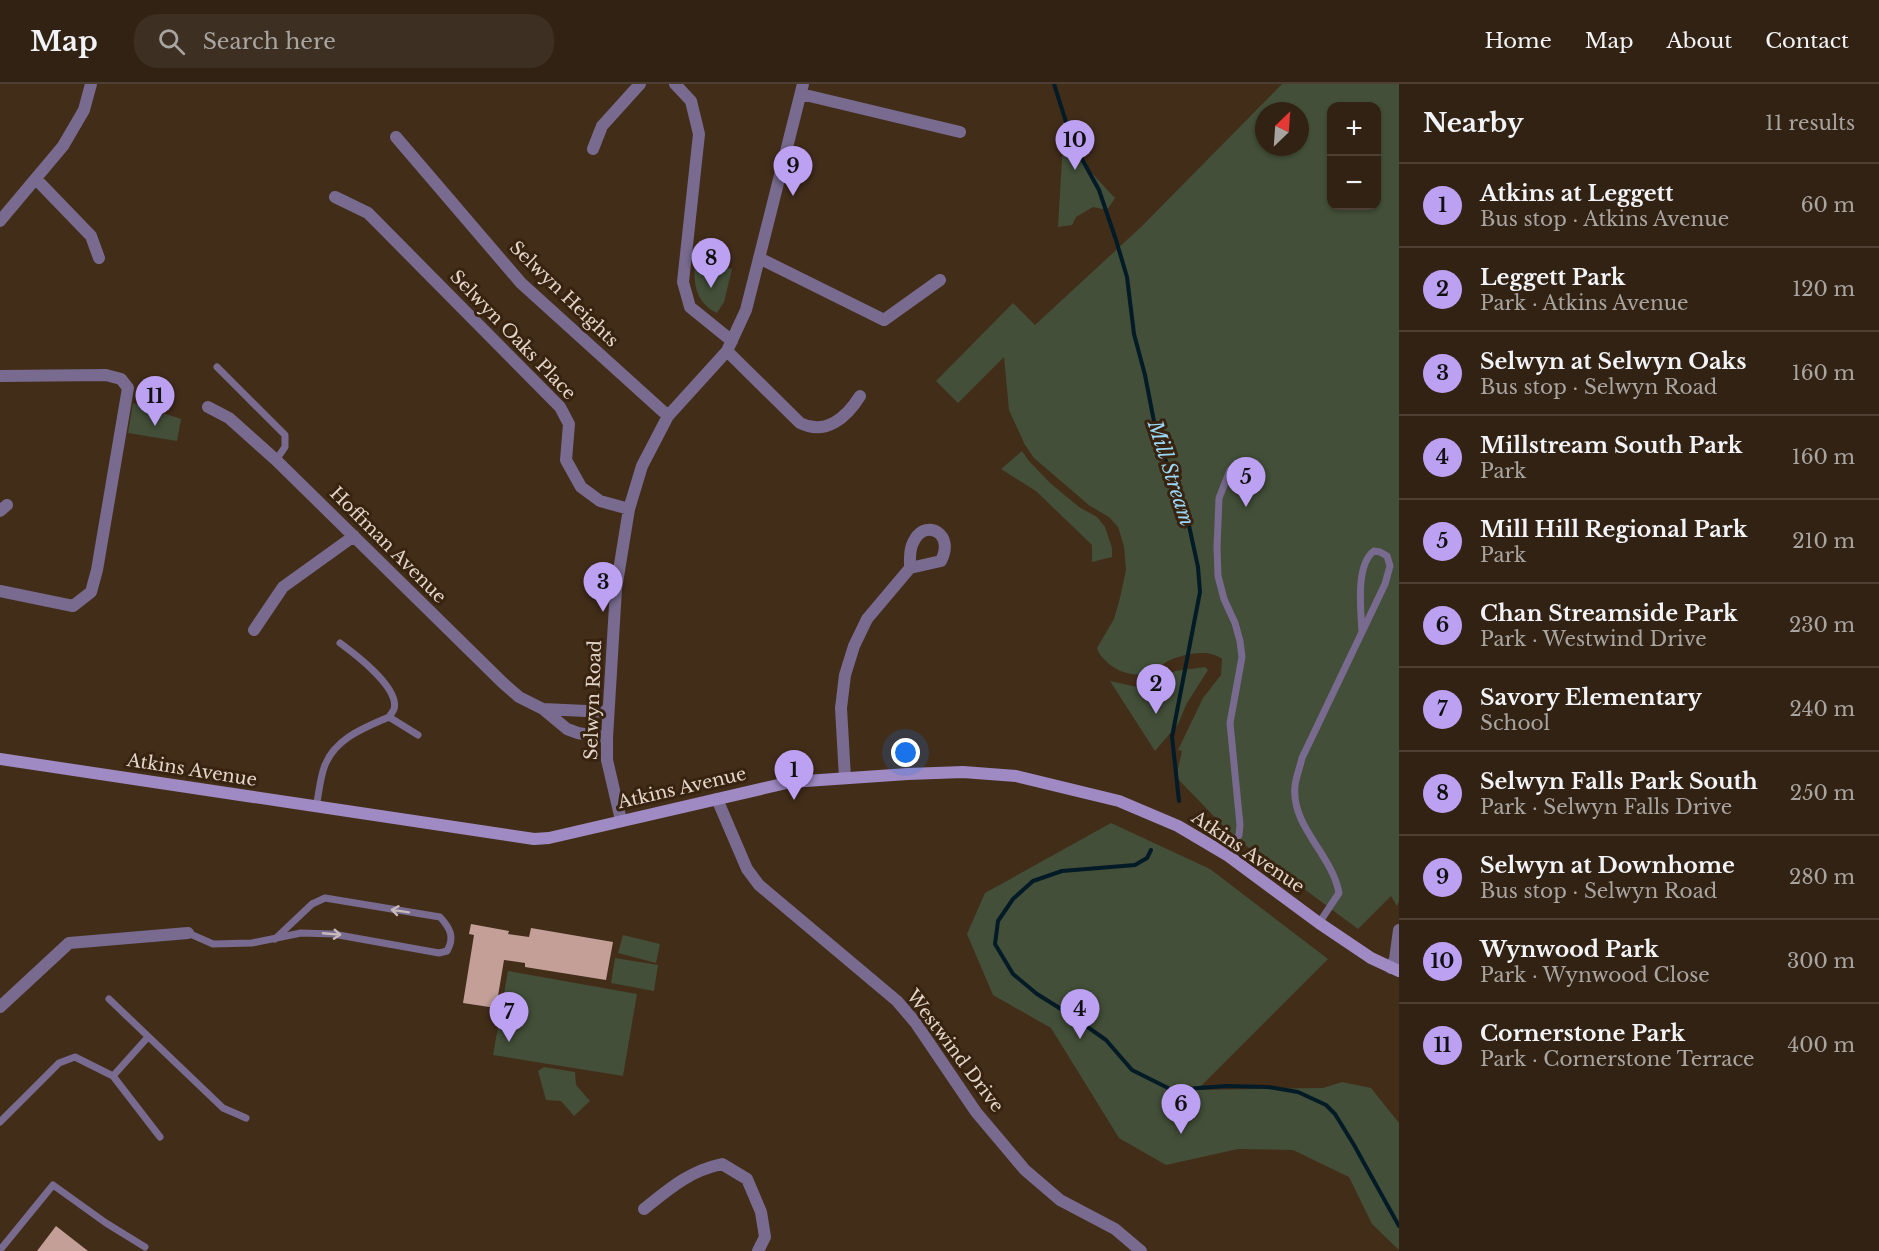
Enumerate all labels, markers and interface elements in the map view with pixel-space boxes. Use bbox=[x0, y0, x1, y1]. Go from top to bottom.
search box bbox=[134, 14, 554, 68]
text: Map bbox=[30, 24, 98, 59]
icon: search bbox=[155, 25, 188, 58]
text: Search here bbox=[203, 28, 336, 55]
text: Home bbox=[1485, 28, 1552, 54]
text: Map bbox=[1585, 28, 1633, 54]
text: About bbox=[1666, 28, 1732, 54]
text: Contact bbox=[1765, 28, 1849, 54]
north arrow bbox=[1255, 102, 1309, 156]
map controls bbox=[1327, 102, 1381, 210]
button: + bbox=[1327, 102, 1381, 156]
text: Nearby bbox=[1423, 107, 1524, 139]
text: 11 results bbox=[1765, 111, 1855, 135]
pin: 10 bbox=[1056, 120, 1094, 170]
pin: 9 bbox=[774, 147, 812, 196]
button: − bbox=[1327, 156, 1381, 210]
text: Atkins at Leggett bbox=[1480, 180, 1673, 207]
text: 1 bbox=[1438, 193, 1447, 217]
text: 60 m bbox=[1801, 193, 1855, 217]
text: Bus stop · Atkins Avenue bbox=[1480, 207, 1729, 231]
street label: Selwyn Heights bbox=[505, 236, 623, 352]
pin: 8 bbox=[692, 238, 730, 288]
text: Leggett Park bbox=[1480, 264, 1625, 291]
street label: Selwyn Oaks Place bbox=[446, 266, 580, 404]
text: 2 bbox=[1436, 277, 1449, 301]
text: 120 m bbox=[1792, 277, 1855, 301]
text: Park · Atkins Avenue bbox=[1480, 291, 1689, 315]
text: Selwyn at Selwyn Oaks bbox=[1480, 348, 1746, 375]
text: 3 bbox=[1436, 361, 1449, 385]
text: 160 m bbox=[1792, 361, 1855, 385]
text: Bus stop · Selwyn Road bbox=[1480, 375, 1717, 399]
pin: 11 bbox=[136, 376, 174, 426]
water label: Mill Stream bbox=[1142, 416, 1199, 529]
text: Millstream South Park bbox=[1480, 432, 1742, 459]
text: 4 bbox=[1436, 445, 1449, 469]
text: 160 m bbox=[1792, 445, 1855, 469]
pin: 5 bbox=[1226, 458, 1266, 507]
text: Park bbox=[1480, 459, 1526, 483]
street label: Hoffman Avenue bbox=[325, 482, 451, 608]
text: Mill Hill Regional Park bbox=[1480, 516, 1747, 543]
text: 5 bbox=[1437, 529, 1448, 553]
text: 210 m bbox=[1792, 529, 1855, 553]
text: Park bbox=[1480, 543, 1526, 567]
pin: 3 bbox=[584, 562, 622, 612]
text: Chan Streamside Park bbox=[1480, 600, 1738, 627]
text: 6 bbox=[1436, 613, 1449, 637]
text: 230 m bbox=[1789, 613, 1855, 637]
text: Park · Westwind Drive bbox=[1480, 627, 1707, 651]
street label: Selwyn Road bbox=[580, 640, 606, 760]
pin: 2 bbox=[1136, 664, 1176, 714]
text: Savory Elementary bbox=[1480, 684, 1702, 711]
text: 7 bbox=[1437, 697, 1448, 721]
text: 240 m bbox=[1790, 697, 1855, 721]
text: School bbox=[1480, 711, 1550, 735]
your location bbox=[891, 738, 920, 767]
street label: Atkins Avenue bbox=[124, 749, 259, 791]
pin: 1 bbox=[774, 750, 814, 800]
street label: Atkins Avenue bbox=[615, 763, 748, 814]
text: Selwyn Falls Park South bbox=[1480, 768, 1758, 795]
text: 8 bbox=[1436, 781, 1449, 805]
text: 250 m bbox=[1790, 781, 1855, 805]
text: Park · Selwyn Falls Drive bbox=[1480, 795, 1732, 819]
street label: Atkins Avenue bbox=[1187, 806, 1309, 898]
text: Selwyn at Downhome bbox=[1480, 852, 1735, 879]
text: 9 bbox=[1436, 865, 1449, 889]
text: 280 m bbox=[1789, 865, 1855, 889]
text: Bus stop · Selwyn Road bbox=[1480, 879, 1717, 903]
one-way arrow bbox=[391, 905, 411, 916]
one-way arrow bbox=[322, 929, 342, 940]
text: Wynwood Park bbox=[1480, 936, 1659, 963]
text: 10 bbox=[1431, 949, 1454, 973]
text: 300 m bbox=[1787, 949, 1855, 973]
text: Park · Wynwood Close bbox=[1480, 963, 1710, 987]
street label: Westwind Drive bbox=[901, 985, 1008, 1117]
pin: 4 bbox=[1060, 990, 1100, 1039]
pin: 7 bbox=[490, 992, 528, 1042]
text: Cornerstone Park bbox=[1480, 1020, 1685, 1047]
text: 11 bbox=[1434, 1033, 1451, 1057]
text: 400 m bbox=[1788, 1033, 1855, 1057]
text: Park · Cornerstone Terrace bbox=[1480, 1047, 1755, 1071]
pin: 6 bbox=[1162, 1084, 1200, 1134]

